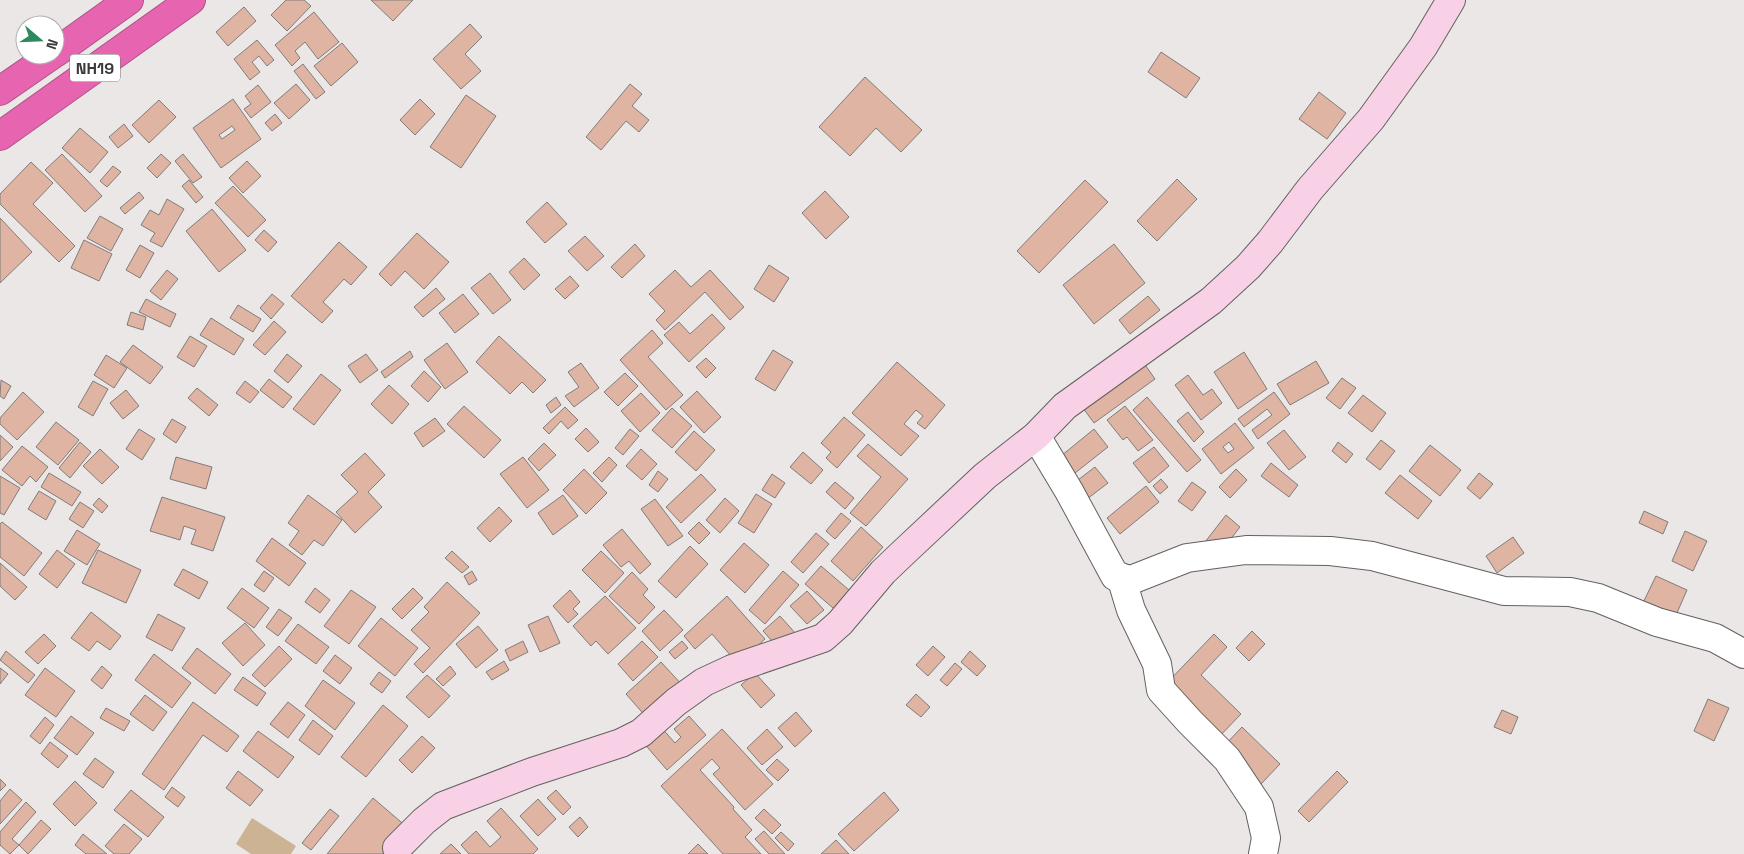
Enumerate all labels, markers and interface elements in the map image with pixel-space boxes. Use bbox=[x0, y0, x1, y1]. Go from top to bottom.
north arrow bbox=[15, 15, 65, 65]
text: N bbox=[42, 37, 62, 52]
road number: NH19 bbox=[70, 54, 120, 82]

